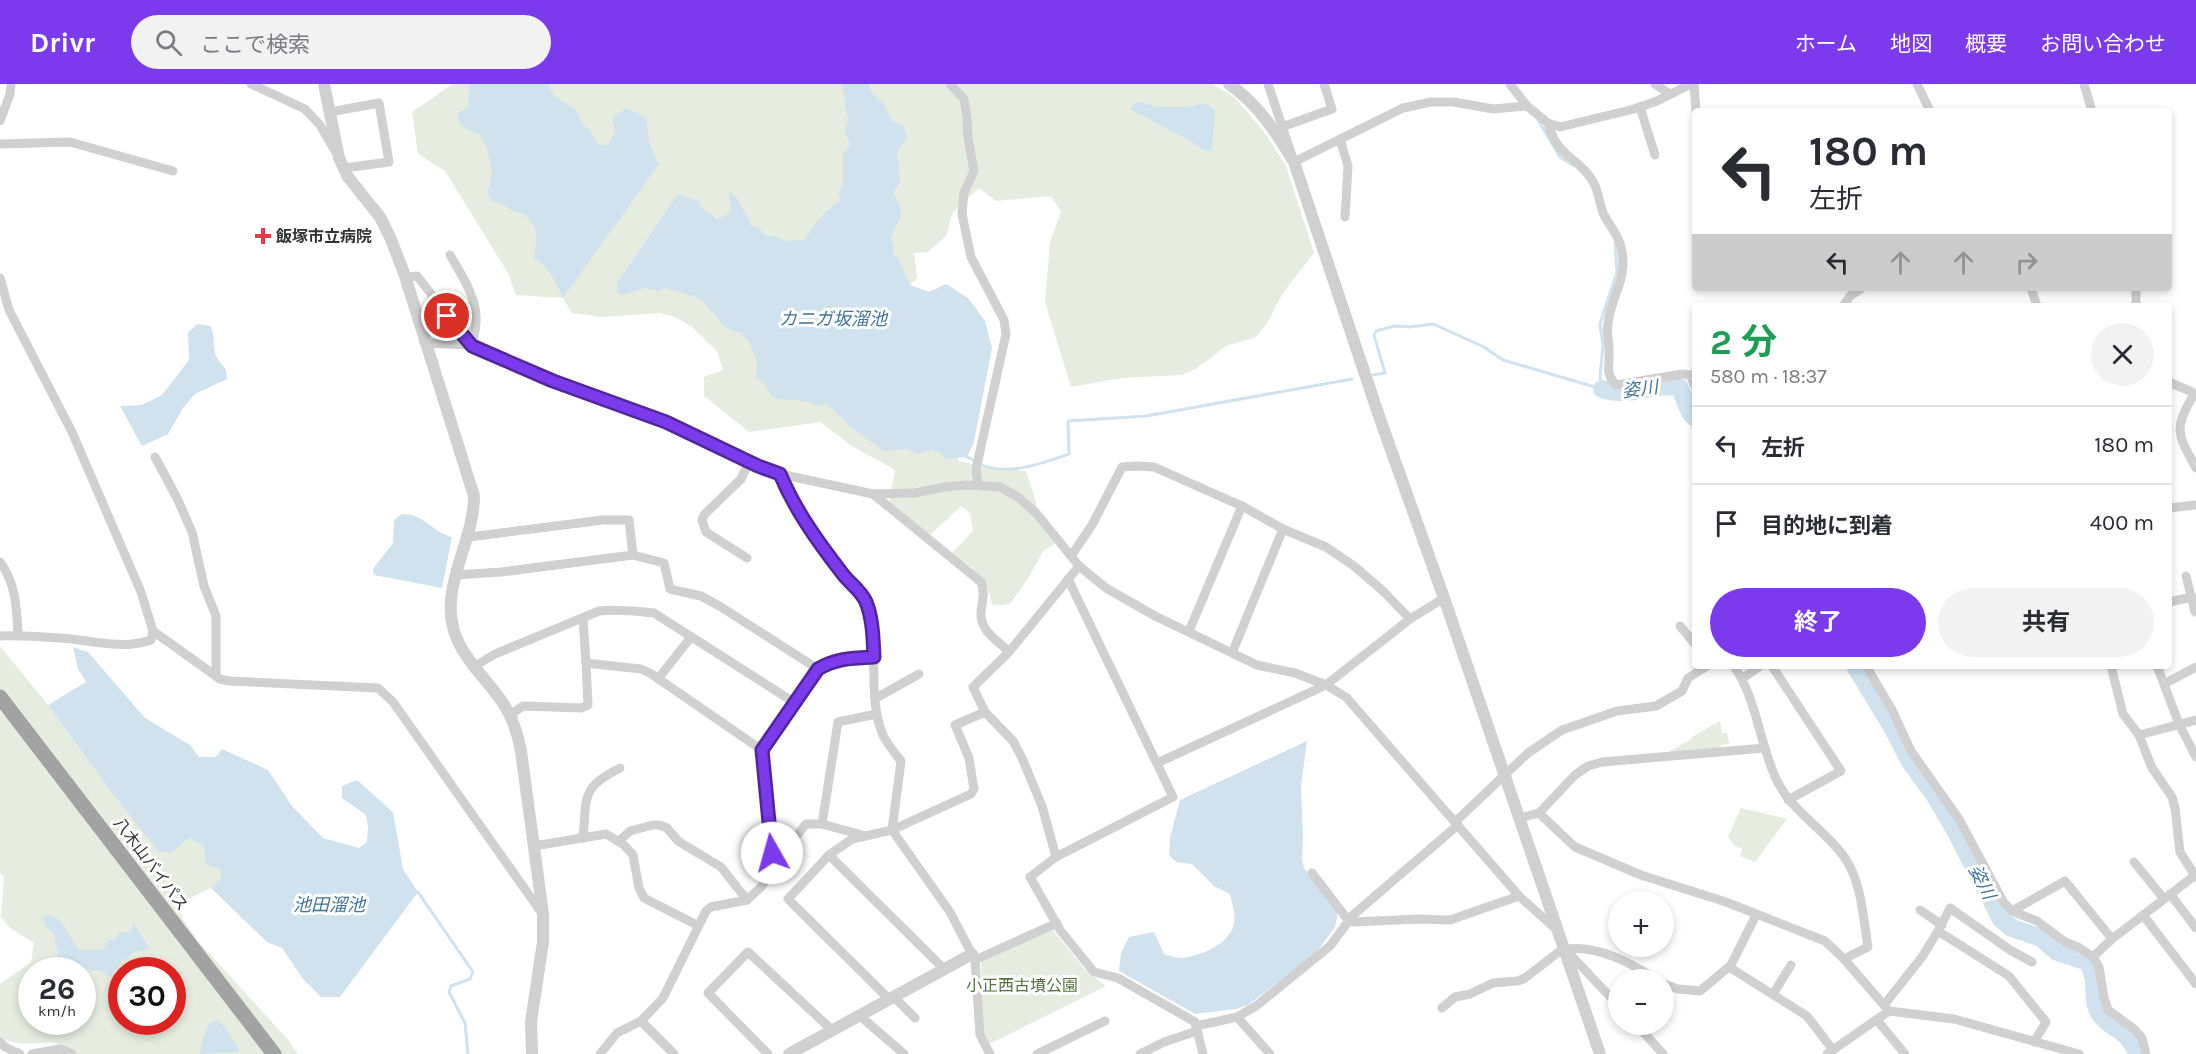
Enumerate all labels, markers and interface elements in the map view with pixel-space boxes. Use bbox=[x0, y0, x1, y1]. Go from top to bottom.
search box bbox=[131, 15, 551, 69]
text: Drivr bbox=[30, 26, 95, 59]
icon: search bbox=[152, 26, 185, 59]
text: ここで検索 bbox=[200, 32, 310, 58]
text: ホーム bbox=[1795, 32, 1857, 56]
text: 地図 bbox=[1890, 32, 1932, 56]
text: 概要 bbox=[1965, 32, 2007, 56]
text: お問い合わせ bbox=[2040, 32, 2166, 56]
text: 180 m bbox=[1809, 126, 1928, 176]
icon: left bbox=[1710, 132, 1788, 210]
text: 左折 bbox=[1809, 183, 1863, 215]
marker: 飯塚市立病院 bbox=[254, 227, 272, 245]
place label: 飯塚市立病院 bbox=[275, 227, 372, 246]
icon: left bbox=[1821, 246, 1854, 279]
icon: ahead bbox=[1884, 246, 1917, 279]
icon: ahead bbox=[1947, 246, 1980, 279]
icon: right bbox=[2010, 246, 2043, 279]
pin bbox=[421, 290, 472, 341]
icon: arrive bbox=[430, 299, 463, 332]
water label: カニガ坂溜池 bbox=[779, 308, 889, 330]
text: 2 分 bbox=[1710, 321, 1777, 363]
button: close bbox=[2091, 323, 2154, 386]
text: 580 m · 18:37 bbox=[1710, 365, 1827, 388]
water label: 姿川 bbox=[1621, 376, 1661, 402]
icon: left bbox=[1710, 429, 1743, 462]
text: 180 m bbox=[2094, 432, 2154, 458]
text: 左折 bbox=[1761, 435, 1805, 461]
icon: arrive bbox=[1710, 507, 1743, 540]
text: 400 m bbox=[2090, 510, 2154, 536]
text: 目的地に到着 bbox=[1761, 513, 1893, 539]
button: 終了 bbox=[1710, 588, 1926, 657]
button: 共有 bbox=[1938, 588, 2154, 657]
street label: 八木山バイパス bbox=[110, 814, 192, 914]
position arrow bbox=[740, 821, 804, 885]
water label: 姿川 bbox=[1964, 861, 2001, 905]
map controls bbox=[1608, 891, 1674, 1035]
button: + bbox=[1608, 891, 1674, 957]
water label: 池田溜池 bbox=[293, 894, 367, 916]
speed limit sign: 30 bbox=[108, 957, 186, 1035]
button: − bbox=[1608, 969, 1674, 1035]
text: 26 bbox=[39, 971, 75, 1007]
park label: 小正西古墳公園 bbox=[966, 976, 1078, 995]
text: km/h bbox=[38, 1002, 76, 1020]

